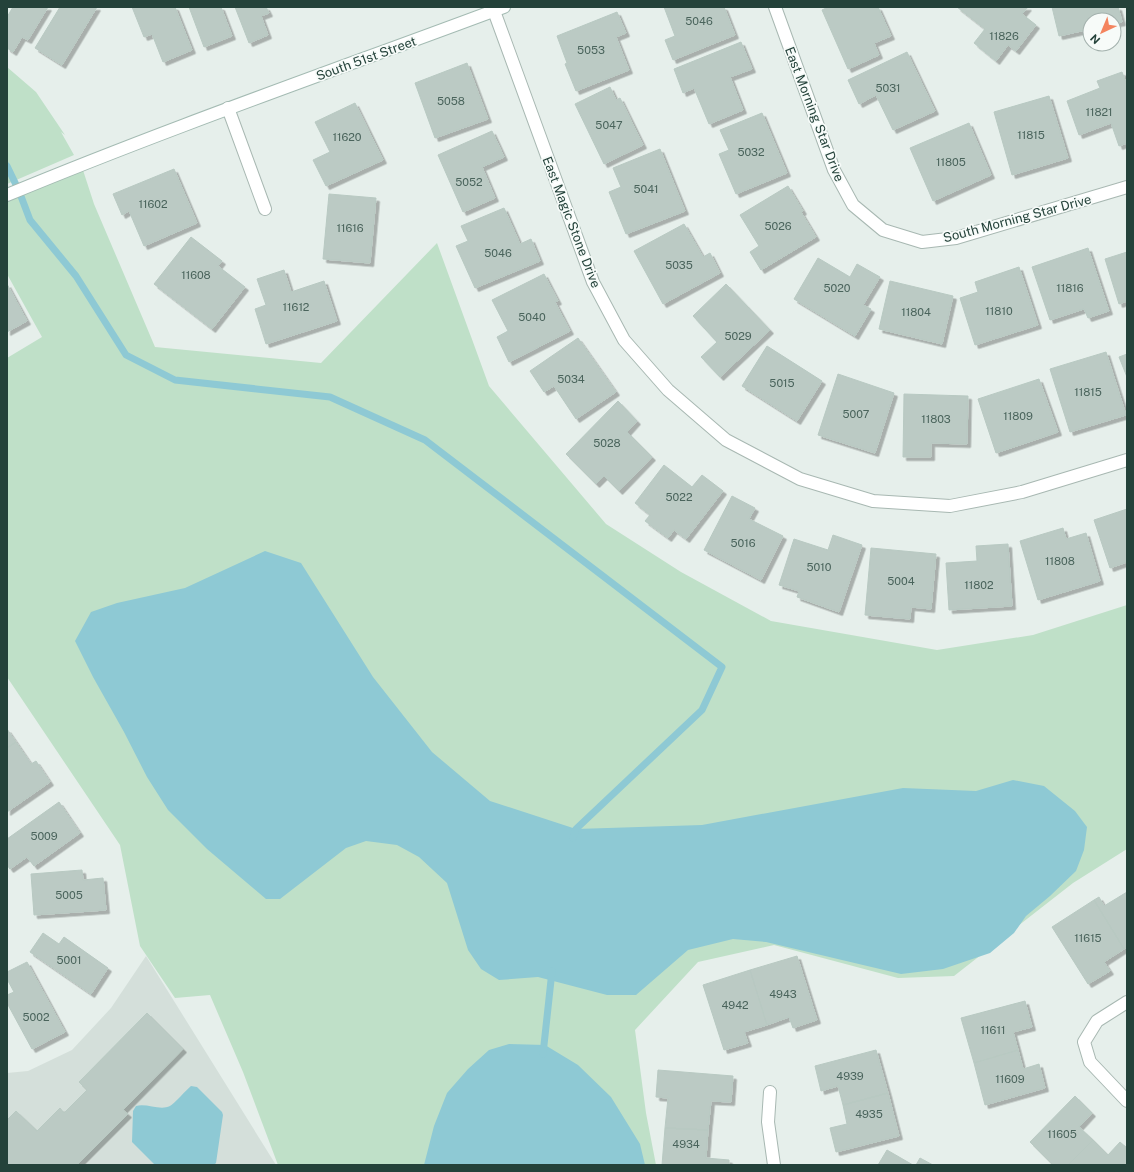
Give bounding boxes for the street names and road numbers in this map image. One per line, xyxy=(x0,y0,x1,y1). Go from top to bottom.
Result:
street label: South 51st Street xyxy=(314,33,418,84)
street label: East Morning Star Drive xyxy=(782,45,847,184)
street label: East Magic Stone Drive xyxy=(540,154,604,290)
street label: South Morning Star Drive xyxy=(941,191,1093,245)

